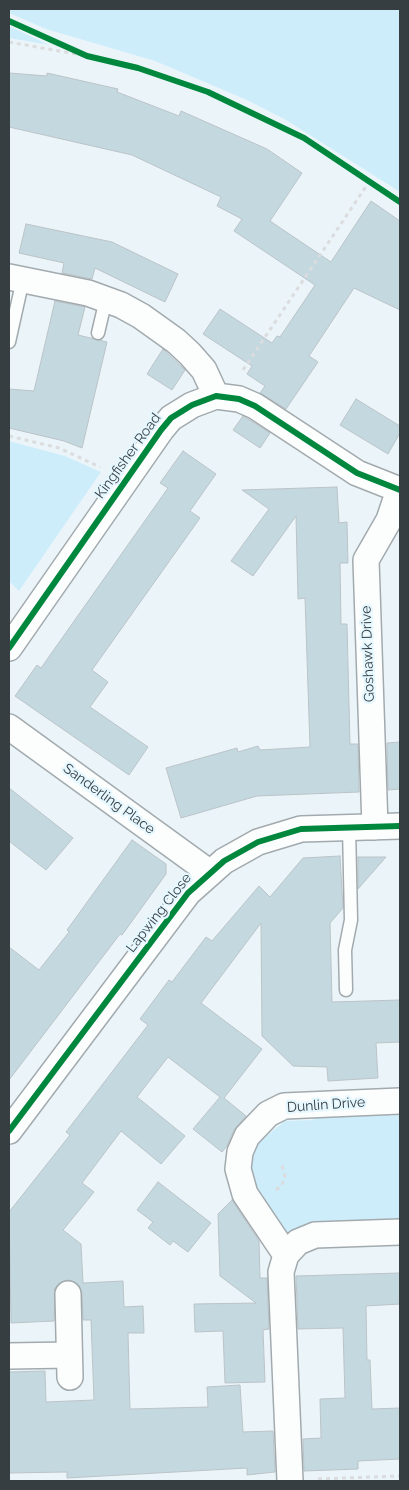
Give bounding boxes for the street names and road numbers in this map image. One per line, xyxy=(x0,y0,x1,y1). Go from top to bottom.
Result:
street label: Kingfisher Road xyxy=(91,410,165,502)
street label: Goshawk Drive xyxy=(358,606,378,702)
street label: Sanderling Place xyxy=(60,760,158,838)
street label: Lapwing Close xyxy=(123,870,195,956)
street label: Dunlin Drive xyxy=(286,1094,366,1116)

